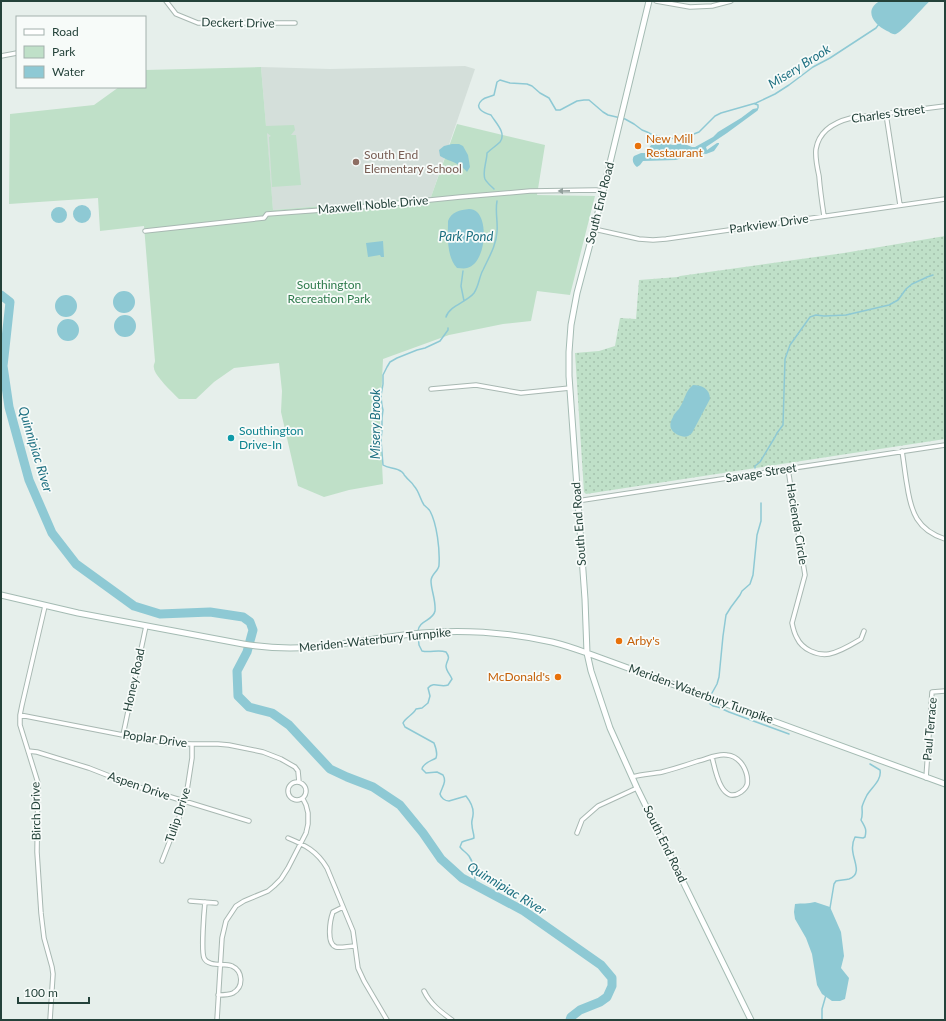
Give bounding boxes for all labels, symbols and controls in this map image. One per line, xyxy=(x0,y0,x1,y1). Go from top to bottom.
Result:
street label: Deckert Drive xyxy=(201,14,275,31)
legend xyxy=(16,16,146,88)
text: Road xyxy=(52,24,79,39)
water label: Misery Brook xyxy=(765,40,834,91)
text: Park xyxy=(52,44,76,59)
text: Water xyxy=(52,64,85,79)
street label: Charles Street xyxy=(850,101,926,126)
place label: New Mill Restaurant xyxy=(646,131,703,160)
marker: New Mill Restaurant xyxy=(633,141,643,151)
place label: South End Elementary School xyxy=(364,147,462,176)
marker: South End Elementary School xyxy=(351,157,361,167)
street label: South End Road xyxy=(582,160,617,245)
one-way arrow xyxy=(557,188,570,194)
street label: Maxwell Noble Drive xyxy=(317,192,429,217)
street label: Parkview Drive xyxy=(728,211,809,236)
water label: Park Pond xyxy=(439,228,493,244)
park label: Southington Recreation Park xyxy=(288,277,371,306)
water label: Misery Brook xyxy=(367,388,383,459)
water label: Quinnipiac River xyxy=(15,404,57,494)
place label: Southington Drive-In xyxy=(239,423,304,452)
marker: Southington Drive-In xyxy=(226,433,236,443)
street label: Savage Street xyxy=(724,459,798,486)
street label: South End Road xyxy=(568,482,589,566)
street label: Hacienda Circle xyxy=(784,482,811,566)
street label: Meriden-Waterbury Turnpike xyxy=(298,624,452,655)
place label: Arby's xyxy=(627,633,660,648)
marker: Arby's xyxy=(614,636,624,646)
street label: Honey Road xyxy=(119,647,148,713)
street label: Meriden-Waterbury Turnpike xyxy=(627,660,776,727)
place label: McDonald's xyxy=(488,669,550,684)
marker: McDonald's xyxy=(553,672,563,682)
street label: Paul Terrace xyxy=(919,697,940,761)
street label: Poplar Drive xyxy=(122,727,188,750)
street label: Aspen Drive xyxy=(106,768,172,803)
street label: Birch Drive xyxy=(27,782,44,841)
street label: Tulip Drive xyxy=(162,786,193,844)
street label: South End Road xyxy=(640,803,691,885)
water label: Quinnipiac River xyxy=(465,858,550,918)
scale bar xyxy=(18,979,89,1005)
text: 100 m xyxy=(24,985,58,1000)

